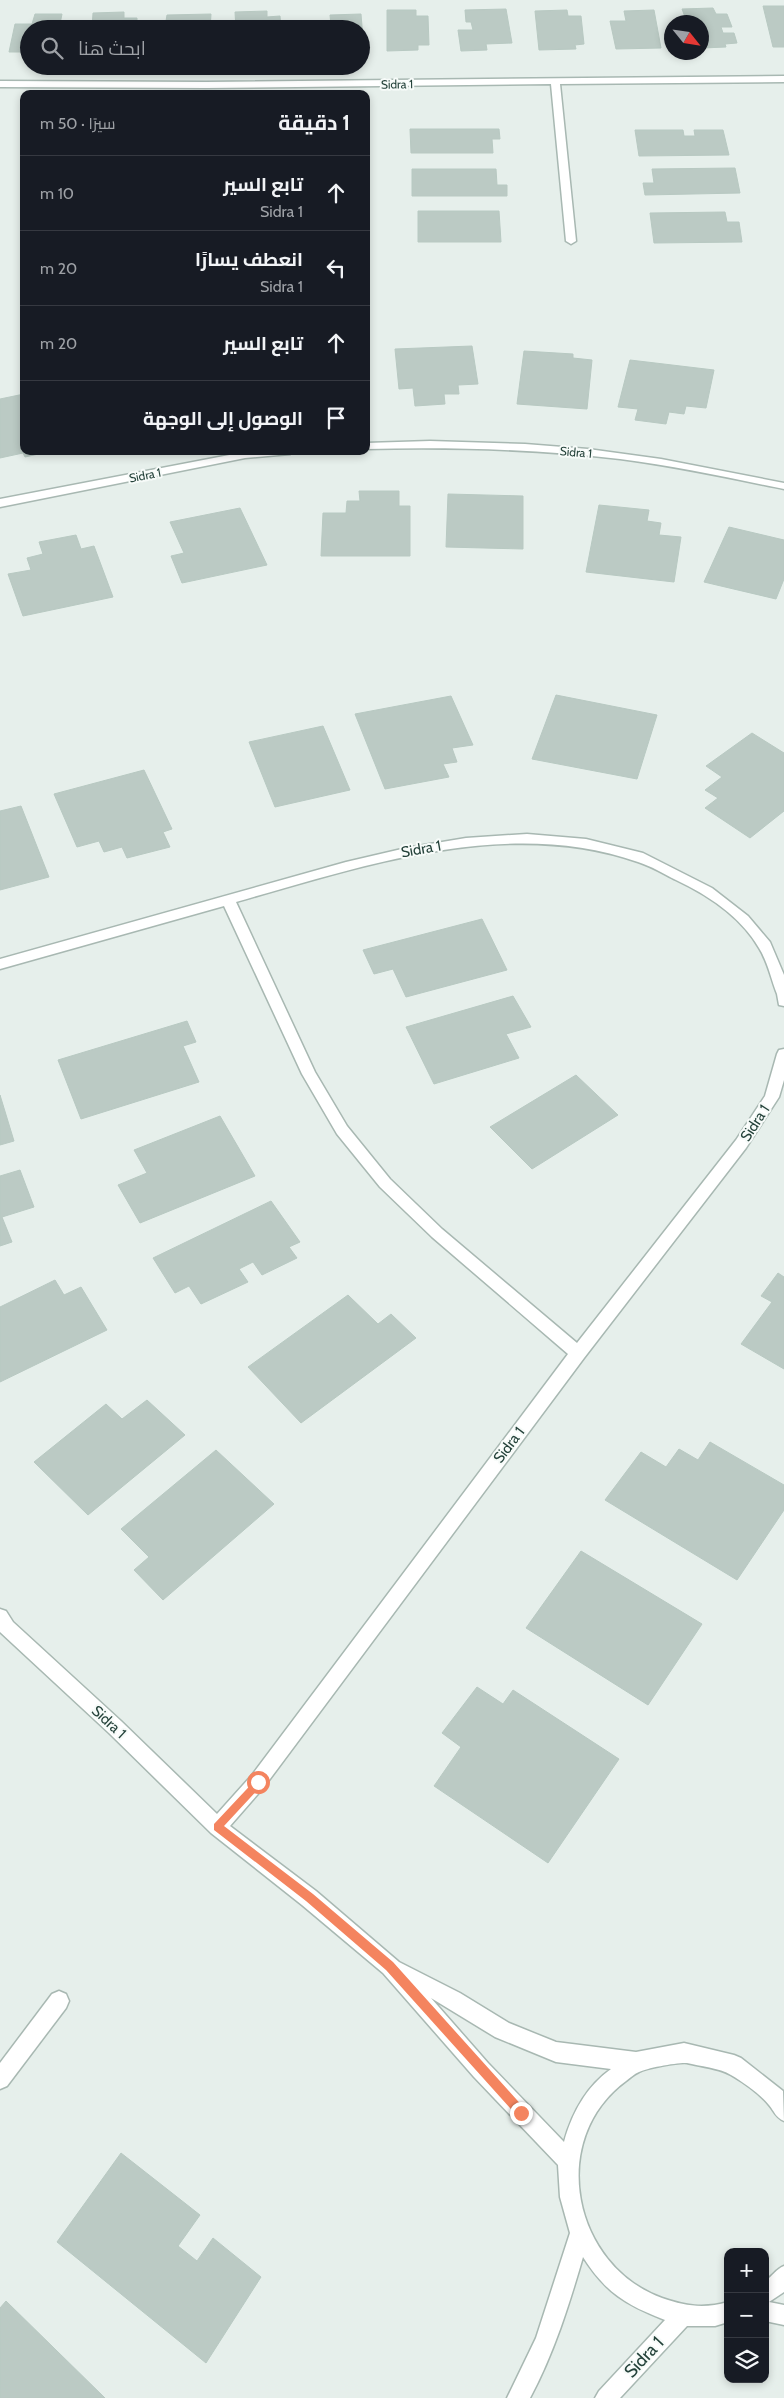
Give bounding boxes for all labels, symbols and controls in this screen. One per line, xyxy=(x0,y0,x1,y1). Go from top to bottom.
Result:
north arrow xyxy=(664,15,709,60)
search box xyxy=(20,20,370,75)
icon: search xyxy=(38,34,66,62)
text: ابحث هنا xyxy=(78,37,146,60)
street label: Sidra 1 xyxy=(381,76,413,92)
text: 1 دقيقة xyxy=(278,110,350,135)
text: سيرًا · 50 m xyxy=(40,114,116,133)
text: تابع السير xyxy=(223,173,303,196)
icon: ahead xyxy=(322,179,350,207)
text: 10 m xyxy=(40,184,74,203)
text: Sidra 1 xyxy=(260,202,303,221)
text: انعطف يسارًا xyxy=(195,248,303,271)
icon: left xyxy=(322,254,350,282)
text: 20 m xyxy=(40,259,77,278)
text: Sidra 1 xyxy=(260,277,303,296)
icon: ahead xyxy=(322,329,350,357)
text: تابع السير xyxy=(223,332,303,355)
text: 20 m xyxy=(40,334,77,353)
icon: arrive xyxy=(322,404,350,432)
text: الوصول إلى الوجهة xyxy=(143,407,303,430)
street label: Sidra 1 xyxy=(559,443,593,461)
street label: Sidra 1 xyxy=(128,465,162,485)
street label: Sidra 1 xyxy=(400,837,442,861)
street label: Sidra 1 xyxy=(736,1101,774,1145)
street label: Sidra 1 xyxy=(490,1423,528,1467)
street label: Sidra 1 xyxy=(88,1702,130,1742)
route start xyxy=(247,1771,270,1794)
route end xyxy=(510,2102,533,2125)
map controls xyxy=(724,2248,769,2383)
button: + xyxy=(724,2248,769,2293)
button: − xyxy=(724,2293,769,2338)
street label: Sidra 1 xyxy=(619,2332,669,2382)
button: layers xyxy=(724,2338,769,2383)

